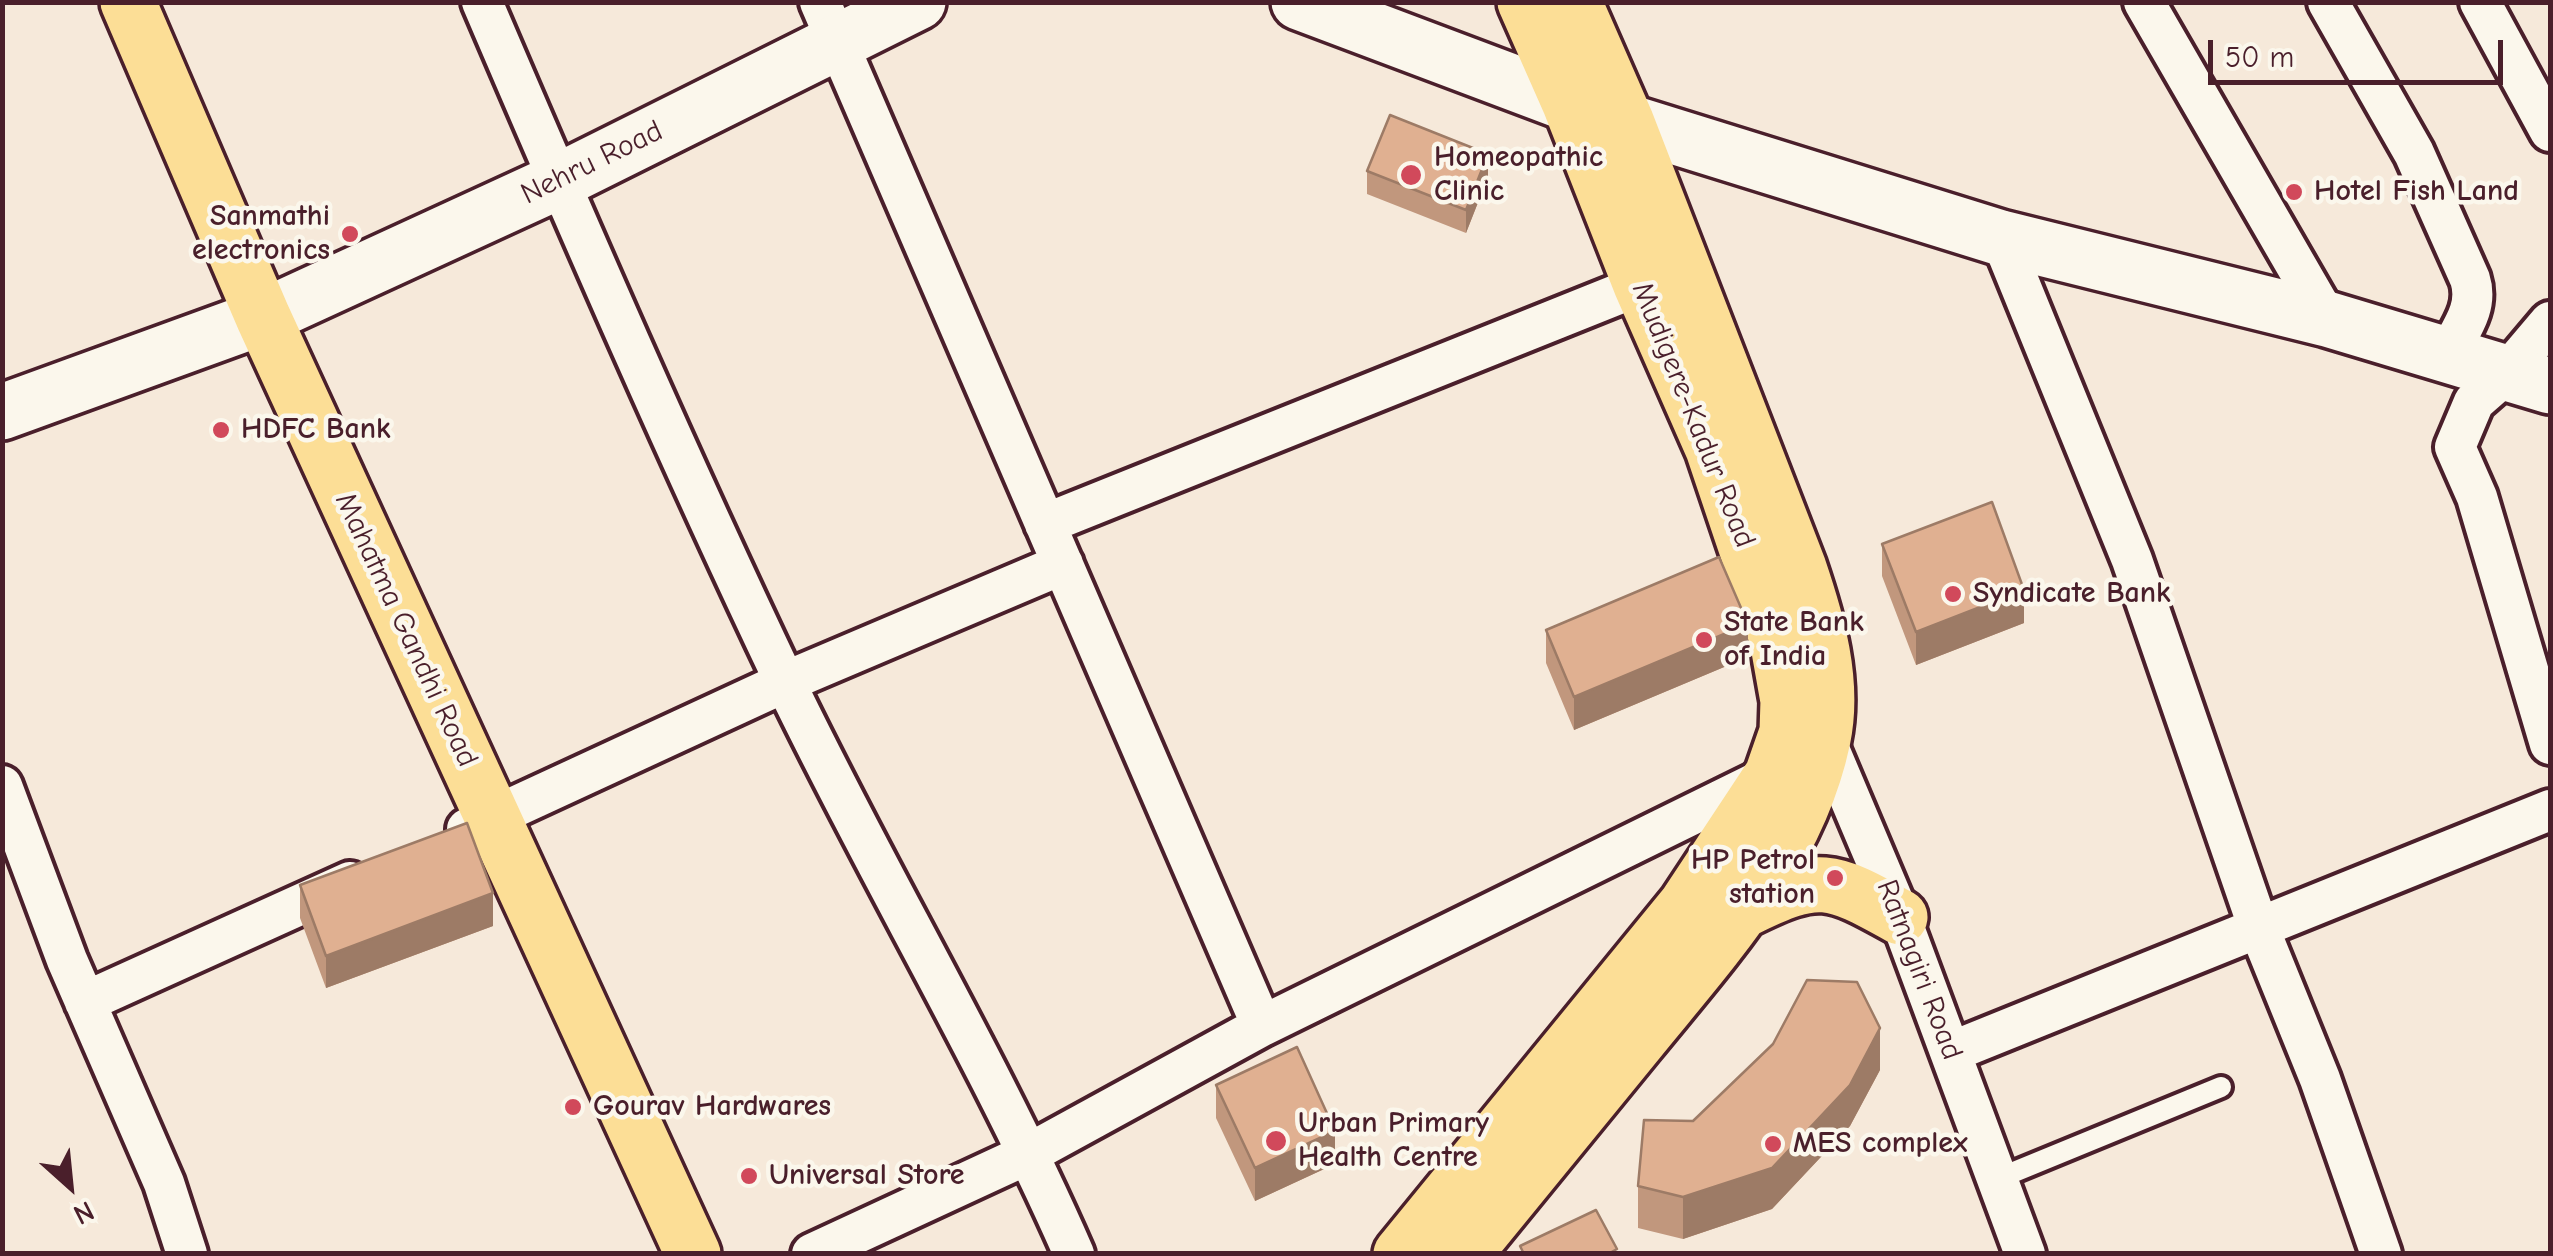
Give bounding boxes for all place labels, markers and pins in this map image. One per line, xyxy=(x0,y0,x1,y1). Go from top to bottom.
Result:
place label: Homeopathic Clinic xyxy=(1434,140,1603,210)
marker: Homeopathic Clinic xyxy=(1398,162,1424,188)
place label: Hotel Fish Land xyxy=(2314,174,2519,210)
marker: Hotel Fish Land xyxy=(2283,181,2305,203)
place label: Sanmathi electronics xyxy=(192,199,330,270)
marker: Sanmathi electronics xyxy=(339,223,361,245)
place label: HDFC Bank xyxy=(241,412,391,448)
marker: HDFC Bank xyxy=(210,419,232,441)
place label: Syndicate Bank xyxy=(1973,576,2171,612)
marker: Syndicate Bank xyxy=(1942,583,1964,605)
place label: State Bank of India xyxy=(1724,605,1864,676)
marker: State Bank of India xyxy=(1693,629,1715,651)
place label: HP Petrol station xyxy=(1691,843,1815,914)
marker: HP Petrol station xyxy=(1824,867,1846,889)
place label: Gourav Hardwares xyxy=(593,1089,831,1125)
marker: Gourav Hardwares xyxy=(562,1096,584,1118)
place label: Urban Primary Health Centre xyxy=(1298,1106,1489,1176)
place label: MES complex xyxy=(1793,1126,1968,1162)
marker: Urban Primary Health Centre xyxy=(1263,1128,1289,1154)
marker: MES complex xyxy=(1762,1133,1784,1155)
place label: Universal Store xyxy=(769,1158,964,1194)
marker: Universal Store xyxy=(738,1165,760,1187)

